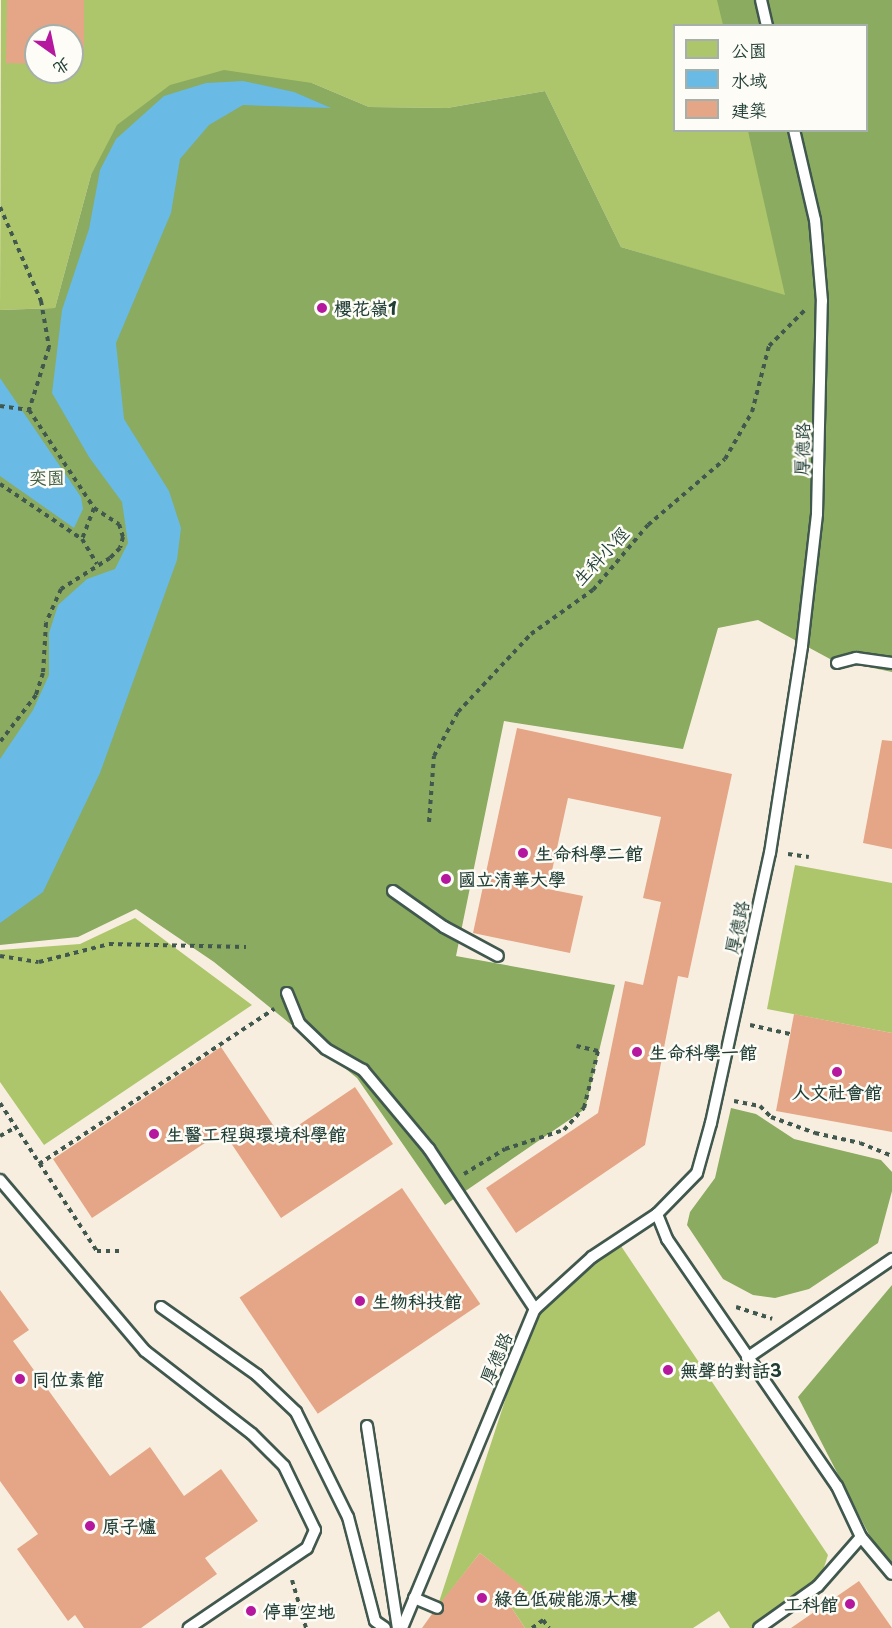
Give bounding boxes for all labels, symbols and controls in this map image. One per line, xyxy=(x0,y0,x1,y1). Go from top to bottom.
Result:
north arrow xyxy=(24,24,84,84)
legend xyxy=(673,24,868,132)
text: 公園 xyxy=(731,36,767,63)
text: 北 xyxy=(49,53,76,82)
text: 水域 xyxy=(731,66,767,93)
text: 建築 xyxy=(731,96,767,123)
place label: 櫻花嶺1 xyxy=(334,297,397,319)
marker: 櫻花嶺1 xyxy=(315,301,329,315)
street label: 厚德路 xyxy=(791,422,813,476)
park label: 奕園 xyxy=(29,466,65,488)
street label: 生科小徑 xyxy=(569,522,633,590)
place label: 生命科學二館 xyxy=(535,842,643,864)
marker: 生命科學二館 xyxy=(516,846,530,860)
place label: 國立清華大學 xyxy=(458,868,566,890)
marker: 國立清華大學 xyxy=(439,872,453,886)
street label: 厚德路 xyxy=(721,898,753,956)
place label: 生命科學一館 xyxy=(649,1041,757,1063)
marker: 生命科學一館 xyxy=(630,1045,644,1059)
marker: 人文社會館 xyxy=(830,1065,844,1079)
place label: 人文社會館 xyxy=(792,1081,882,1103)
place label: 生醫工程與環境科學館 xyxy=(166,1123,346,1145)
marker: 生醫工程與環境科學館 xyxy=(147,1127,161,1141)
place label: 生物科技館 xyxy=(372,1290,462,1312)
marker: 生物科技館 xyxy=(353,1294,367,1308)
street label: 厚德路 xyxy=(476,1329,516,1387)
place label: 無聲的對話3 xyxy=(680,1359,782,1381)
marker: 無聲的對話3 xyxy=(661,1363,675,1377)
place label: 同位素館 xyxy=(32,1368,104,1390)
marker: 同位素館 xyxy=(13,1372,27,1386)
place label: 原子爐 xyxy=(102,1515,156,1537)
marker: 原子爐 xyxy=(83,1519,97,1533)
place label: 綠色低碳能源大樓 xyxy=(494,1587,638,1609)
marker: 綠色低碳能源大樓 xyxy=(475,1591,489,1605)
place label: 工科館 xyxy=(784,1593,838,1615)
marker: 工科館 xyxy=(843,1597,857,1611)
place label: 停車空地 xyxy=(263,1600,335,1622)
marker: 停車空地 xyxy=(244,1604,258,1618)

